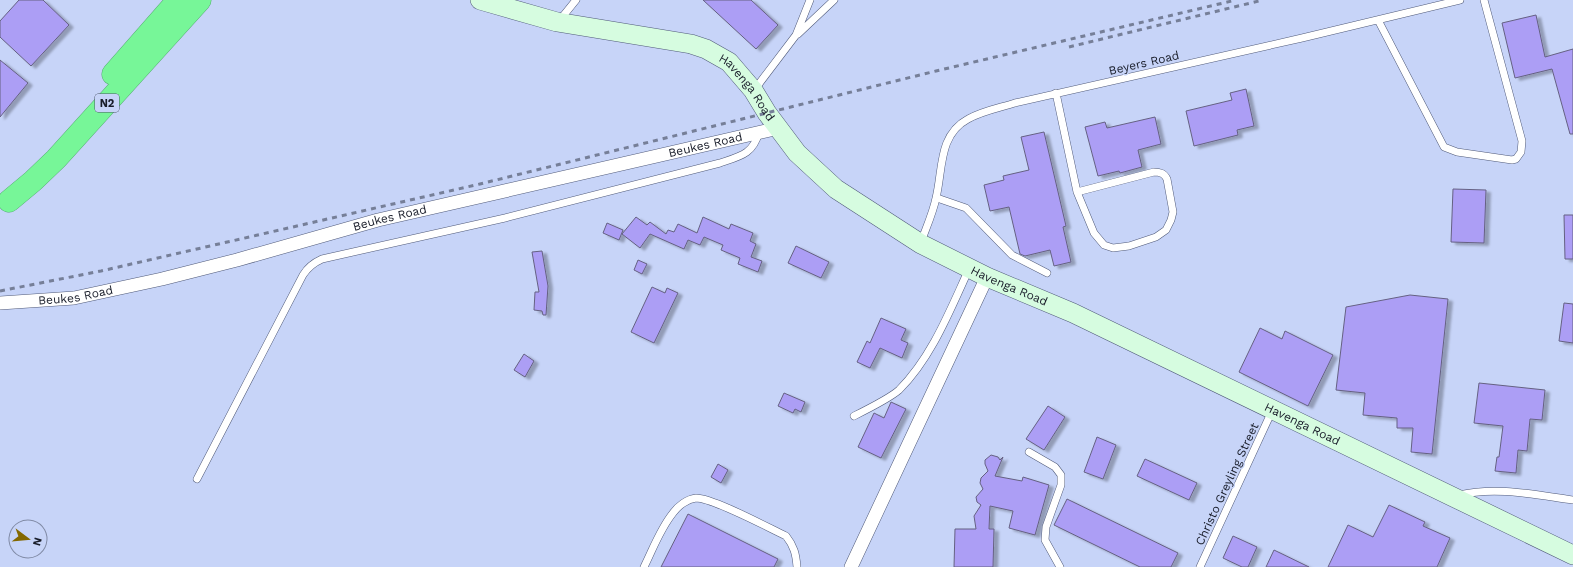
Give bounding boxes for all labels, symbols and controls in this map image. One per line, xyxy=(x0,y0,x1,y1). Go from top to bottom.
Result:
street label: Beyers Road xyxy=(1107,48,1181,78)
street label: Havenga Road xyxy=(717,51,778,124)
road number: N2 xyxy=(95,94,119,112)
street label: Beukes Road xyxy=(667,130,744,160)
street label: Beukes Road xyxy=(351,202,428,234)
street label: Havenga Road xyxy=(969,263,1050,309)
street label: Beukes Road xyxy=(38,283,114,307)
street label: Havenga Road xyxy=(1262,400,1342,448)
street label: Christo Greyling Street xyxy=(1192,421,1262,547)
north arrow xyxy=(8,519,48,559)
text: N xyxy=(30,536,45,547)

